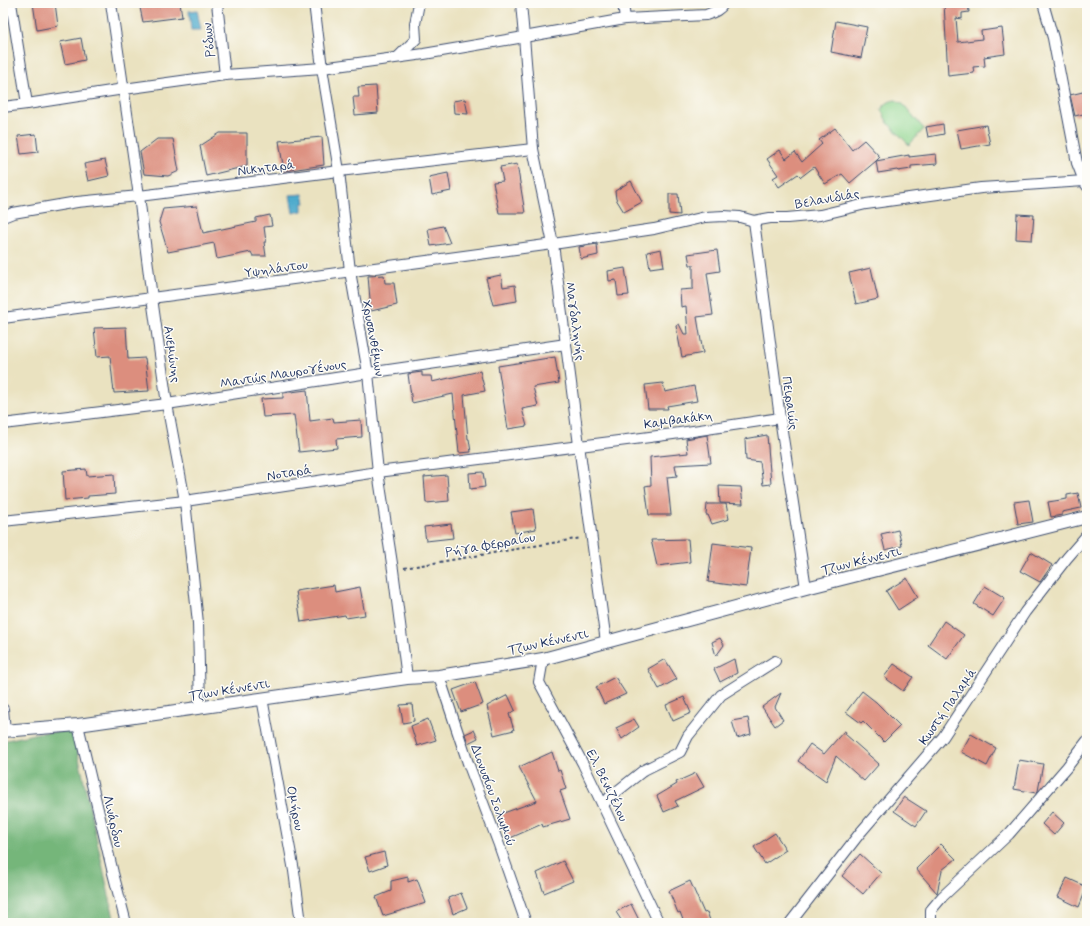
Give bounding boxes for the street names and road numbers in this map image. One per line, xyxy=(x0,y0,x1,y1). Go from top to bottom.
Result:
street label: Ρόδων xyxy=(199,21,220,58)
street label: Νικηταρά xyxy=(237,157,296,180)
street label: Βελανιδιάς xyxy=(794,185,861,213)
street label: Υψηλάντου xyxy=(243,257,309,282)
street label: Μαγδαληνής xyxy=(561,281,589,362)
street label: Χρυσανθέμων xyxy=(357,299,388,378)
street label: Ανεμώνης xyxy=(159,324,184,384)
street label: Μαντώς Μαυρογένους xyxy=(219,356,348,393)
street label: Πειραιώς xyxy=(777,375,802,431)
street label: Καμβακάκη xyxy=(643,407,714,434)
street label: Νοταρά xyxy=(266,462,313,485)
street label: Ρήγα Φερραίου xyxy=(444,529,537,562)
street label: Τζων Κέννεντι xyxy=(820,543,903,580)
street label: Τζων Κέννεντι xyxy=(507,626,590,659)
street label: Κωστή Παλαμά xyxy=(915,665,981,749)
street label: Τζων Κέννεντι xyxy=(188,676,271,705)
street label: Διονυσίου Σολωμού xyxy=(466,742,519,849)
street label: Ελ. Βενιζέλου xyxy=(582,747,632,825)
street label: Ομήρου xyxy=(282,784,307,832)
street label: Λινάρδου xyxy=(98,794,127,849)

